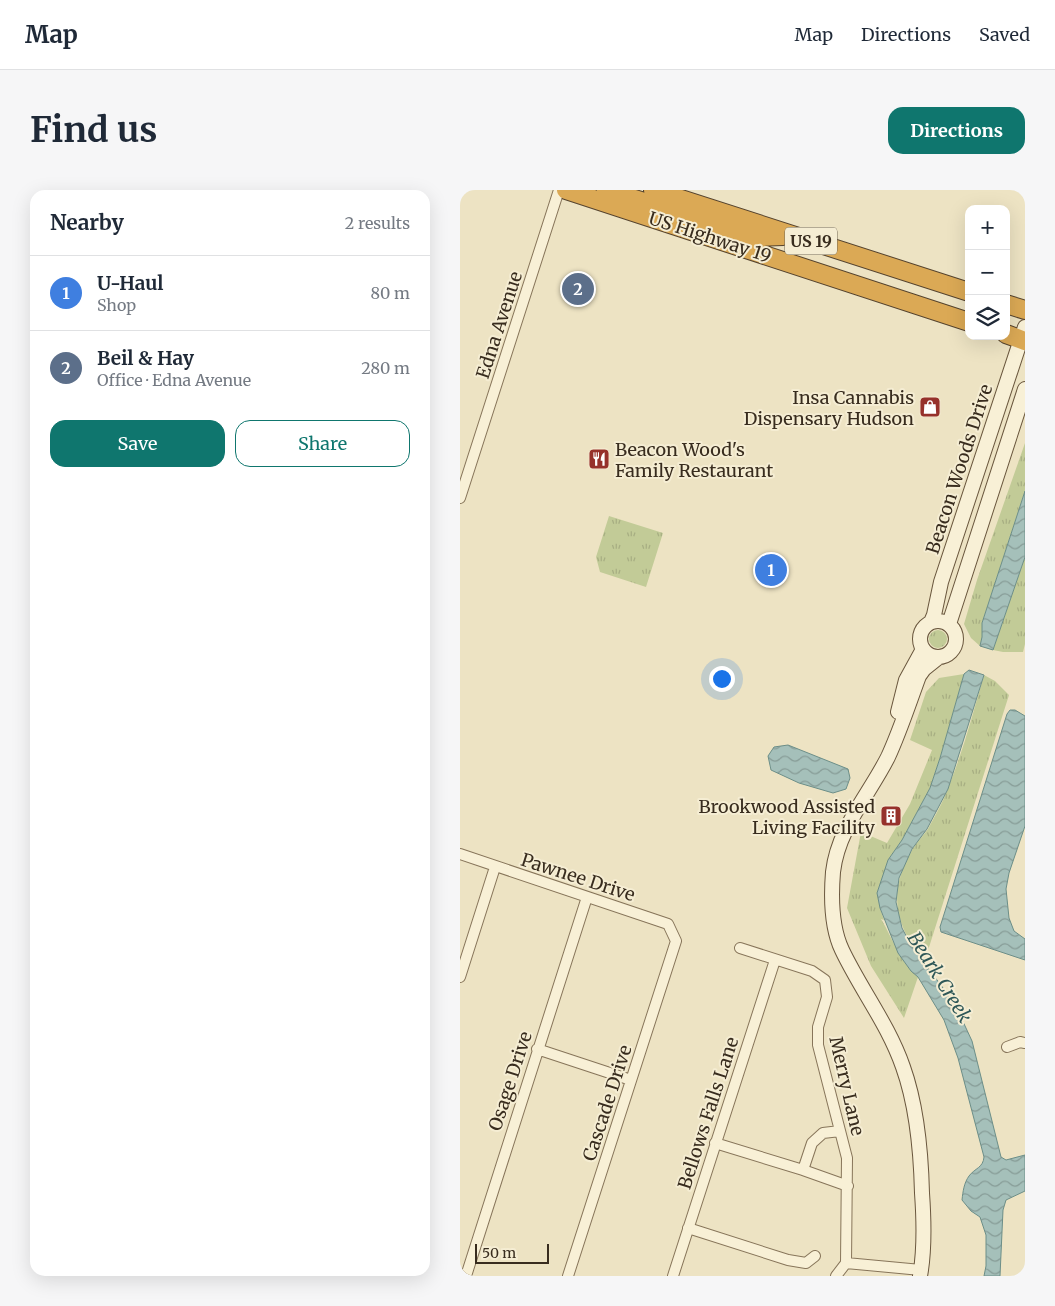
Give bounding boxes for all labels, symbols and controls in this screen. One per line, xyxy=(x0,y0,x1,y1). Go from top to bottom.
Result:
text: Map xyxy=(25,19,78,50)
text: Map xyxy=(795,23,833,46)
text: Directions xyxy=(861,23,951,46)
text: Saved xyxy=(979,23,1030,46)
button: Directions xyxy=(888,107,1025,154)
text: Find us xyxy=(30,108,157,152)
map controls xyxy=(965,205,1010,340)
button: + xyxy=(965,205,1010,250)
street label: US Highway 19 xyxy=(646,206,774,268)
text: Nearby xyxy=(50,209,124,236)
text: 2 results xyxy=(345,213,410,233)
road number: US 19 xyxy=(785,227,837,254)
button: − xyxy=(965,250,1010,295)
street label: Edna Avenue xyxy=(471,268,527,382)
pin: 2 xyxy=(562,270,594,308)
text: U-Haul xyxy=(97,271,163,295)
text: 1 xyxy=(62,283,70,303)
text: 80 m xyxy=(371,283,410,303)
text: Shop xyxy=(97,295,136,315)
button: layers xyxy=(965,295,1010,340)
text: Beil & Hay xyxy=(97,346,194,370)
text: 2 xyxy=(61,358,71,378)
text: 280 m xyxy=(361,358,410,378)
text: Office · Edna Avenue xyxy=(97,370,251,390)
street label: Beacon Woods Drive xyxy=(921,381,997,557)
place label: Insa Cannabis Dispensary Hudson xyxy=(744,386,914,430)
shop icon: Insa Cannabis Dispensary Hudson xyxy=(918,395,942,419)
button: Save xyxy=(50,420,225,467)
button: Share xyxy=(235,420,410,467)
place label: Beacon Wood's Family Restaurant xyxy=(615,438,773,482)
restaurant icon: Beacon Wood's Family Restaurant xyxy=(587,447,611,471)
pin: 1 xyxy=(755,551,787,589)
your location xyxy=(709,666,735,692)
place label: Brookwood Assisted Living Facility xyxy=(698,795,876,839)
building icon: Brookwood Assisted Living Facility xyxy=(879,804,903,828)
street label: Pawnee Drive xyxy=(518,848,638,906)
water label: Beark Creek xyxy=(903,927,978,1027)
street label: Osage Drive xyxy=(483,1028,537,1134)
street label: Bellows Falls Lane xyxy=(673,1034,743,1192)
street label: Merry Lane xyxy=(824,1034,870,1138)
street label: Cascade Drive xyxy=(577,1042,637,1164)
scale bar xyxy=(475,1241,549,1264)
text: 50 m xyxy=(482,1244,516,1262)

